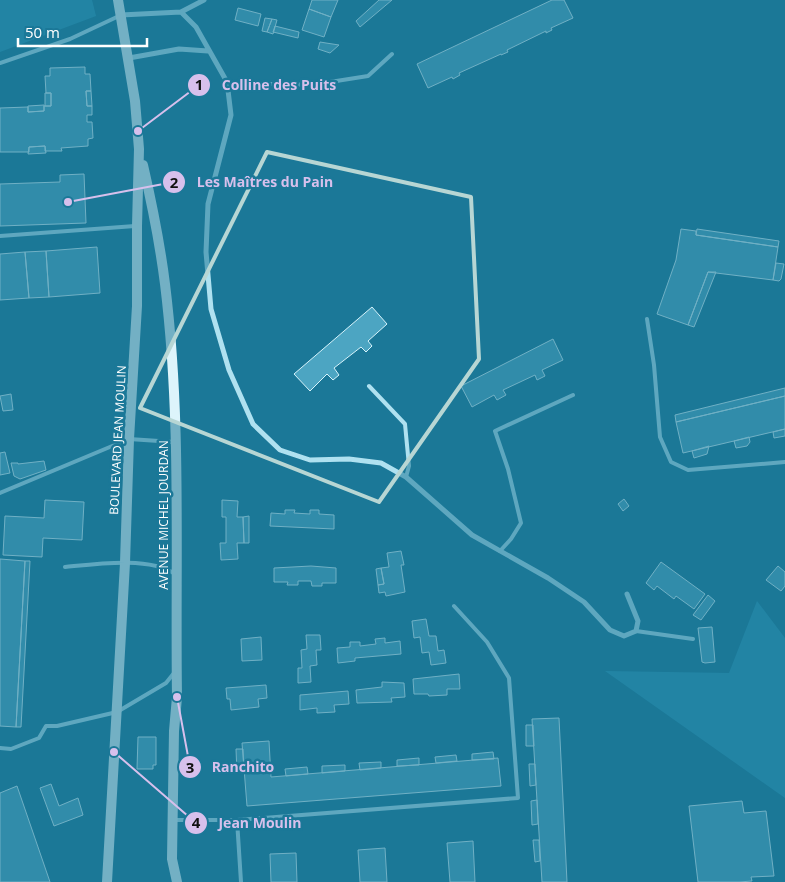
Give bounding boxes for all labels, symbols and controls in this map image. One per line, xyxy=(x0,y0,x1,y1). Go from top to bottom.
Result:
scale bar xyxy=(18,15,146,47)
text: 50 m xyxy=(25,22,60,42)
callout: Colline des Puits xyxy=(187,70,346,99)
text: 1 xyxy=(195,74,203,94)
text: Colline des Puits xyxy=(222,75,336,94)
callout: Les Maîtres du Pain xyxy=(162,168,343,197)
text: 2 xyxy=(170,172,179,192)
text: Les Maîtres du Pain xyxy=(197,172,333,191)
street label: BOULEVARD JEAN MOULIN xyxy=(105,365,130,515)
street label: AVENUE MICHEL JOURDAN xyxy=(155,440,172,590)
callout: Ranchito xyxy=(177,753,284,782)
text: 3 xyxy=(186,757,194,777)
text: Ranchito xyxy=(212,757,274,776)
callout: Jean Moulin xyxy=(183,809,311,838)
text: 4 xyxy=(192,812,201,832)
text: Jean Moulin xyxy=(216,813,302,832)

